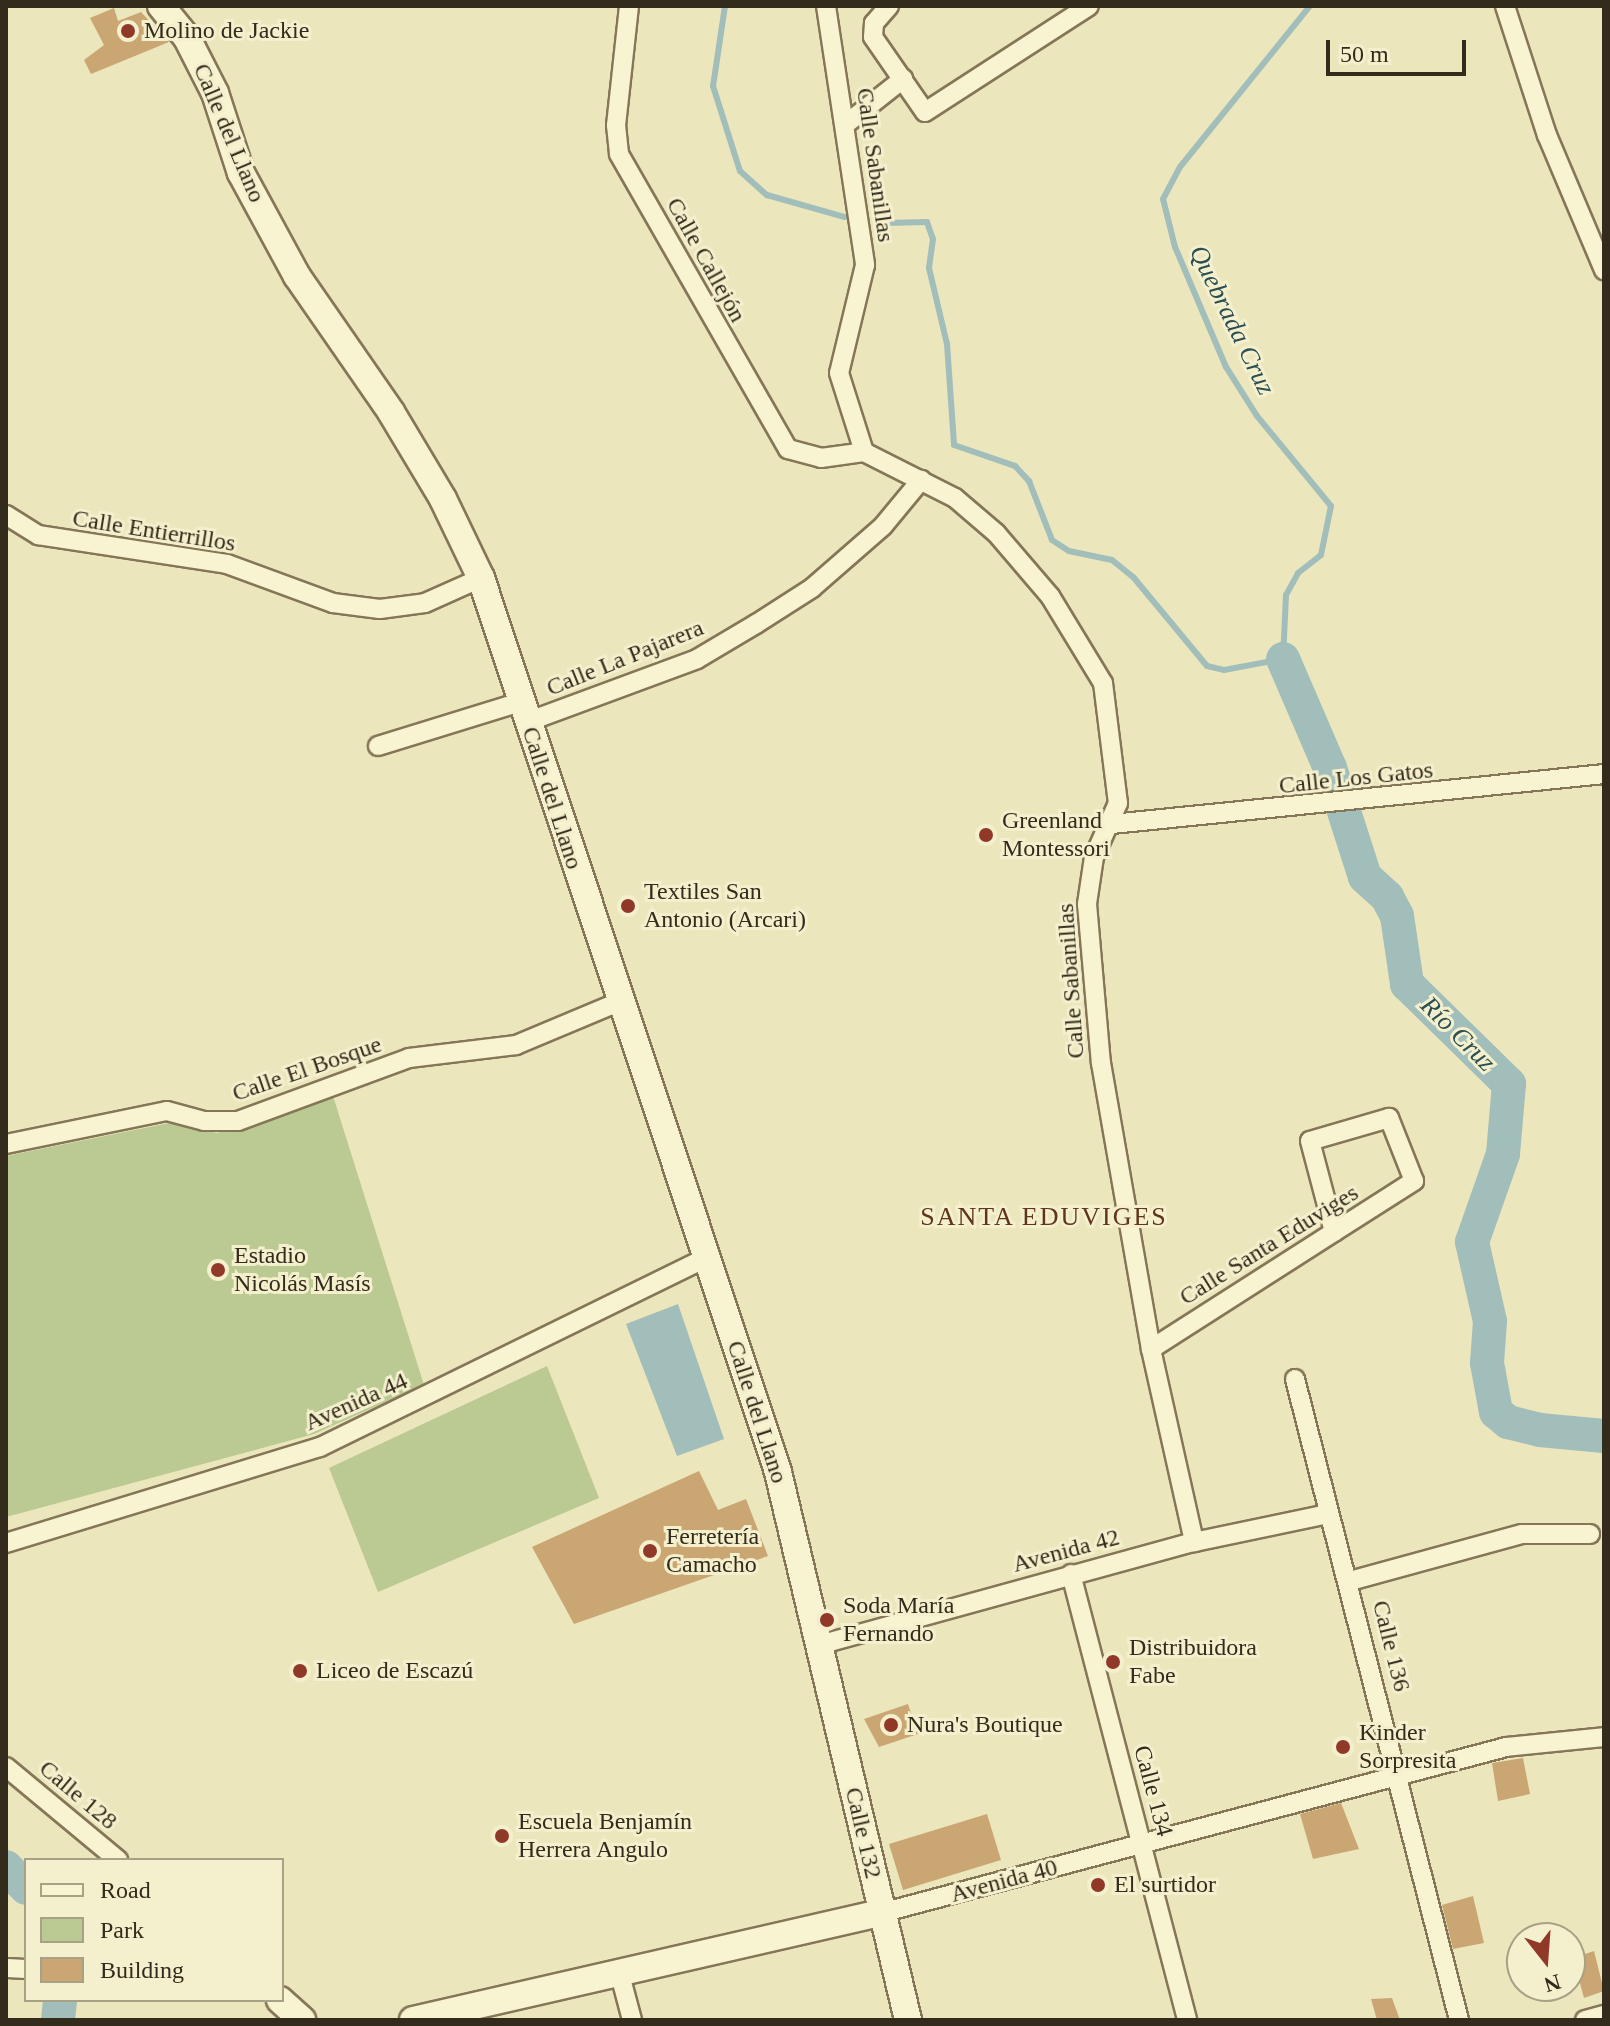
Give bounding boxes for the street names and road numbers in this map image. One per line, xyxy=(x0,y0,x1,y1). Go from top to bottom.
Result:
street label: Calle del Llano xyxy=(187,59,271,207)
street label: Calle Sabanillas xyxy=(850,86,900,244)
street label: Calle Callejón xyxy=(660,193,752,327)
street label: Calle Entierrillos xyxy=(70,504,238,558)
street label: Calle La Pajarera xyxy=(542,613,708,703)
street label: Calle del Llano xyxy=(515,723,589,873)
street label: Calle Los Gatos xyxy=(1278,756,1434,800)
street label: Calle Sabanillas xyxy=(1051,903,1091,1059)
street label: Calle El Bosque xyxy=(229,1030,385,1108)
street label: Calle Santa Eduviges xyxy=(1174,1178,1364,1312)
street label: Calle del Llano xyxy=(720,1337,794,1487)
street label: Avenida 44 xyxy=(300,1367,412,1437)
street label: Avenida 42 xyxy=(1009,1523,1123,1579)
street label: Calle 136 xyxy=(1366,1598,1416,1694)
street label: Calle 134 xyxy=(1127,1743,1179,1839)
street label: Calle 128 xyxy=(33,1754,123,1836)
street label: Calle 132 xyxy=(839,1785,887,1881)
street label: Avenida 40 xyxy=(947,1853,1061,1909)

